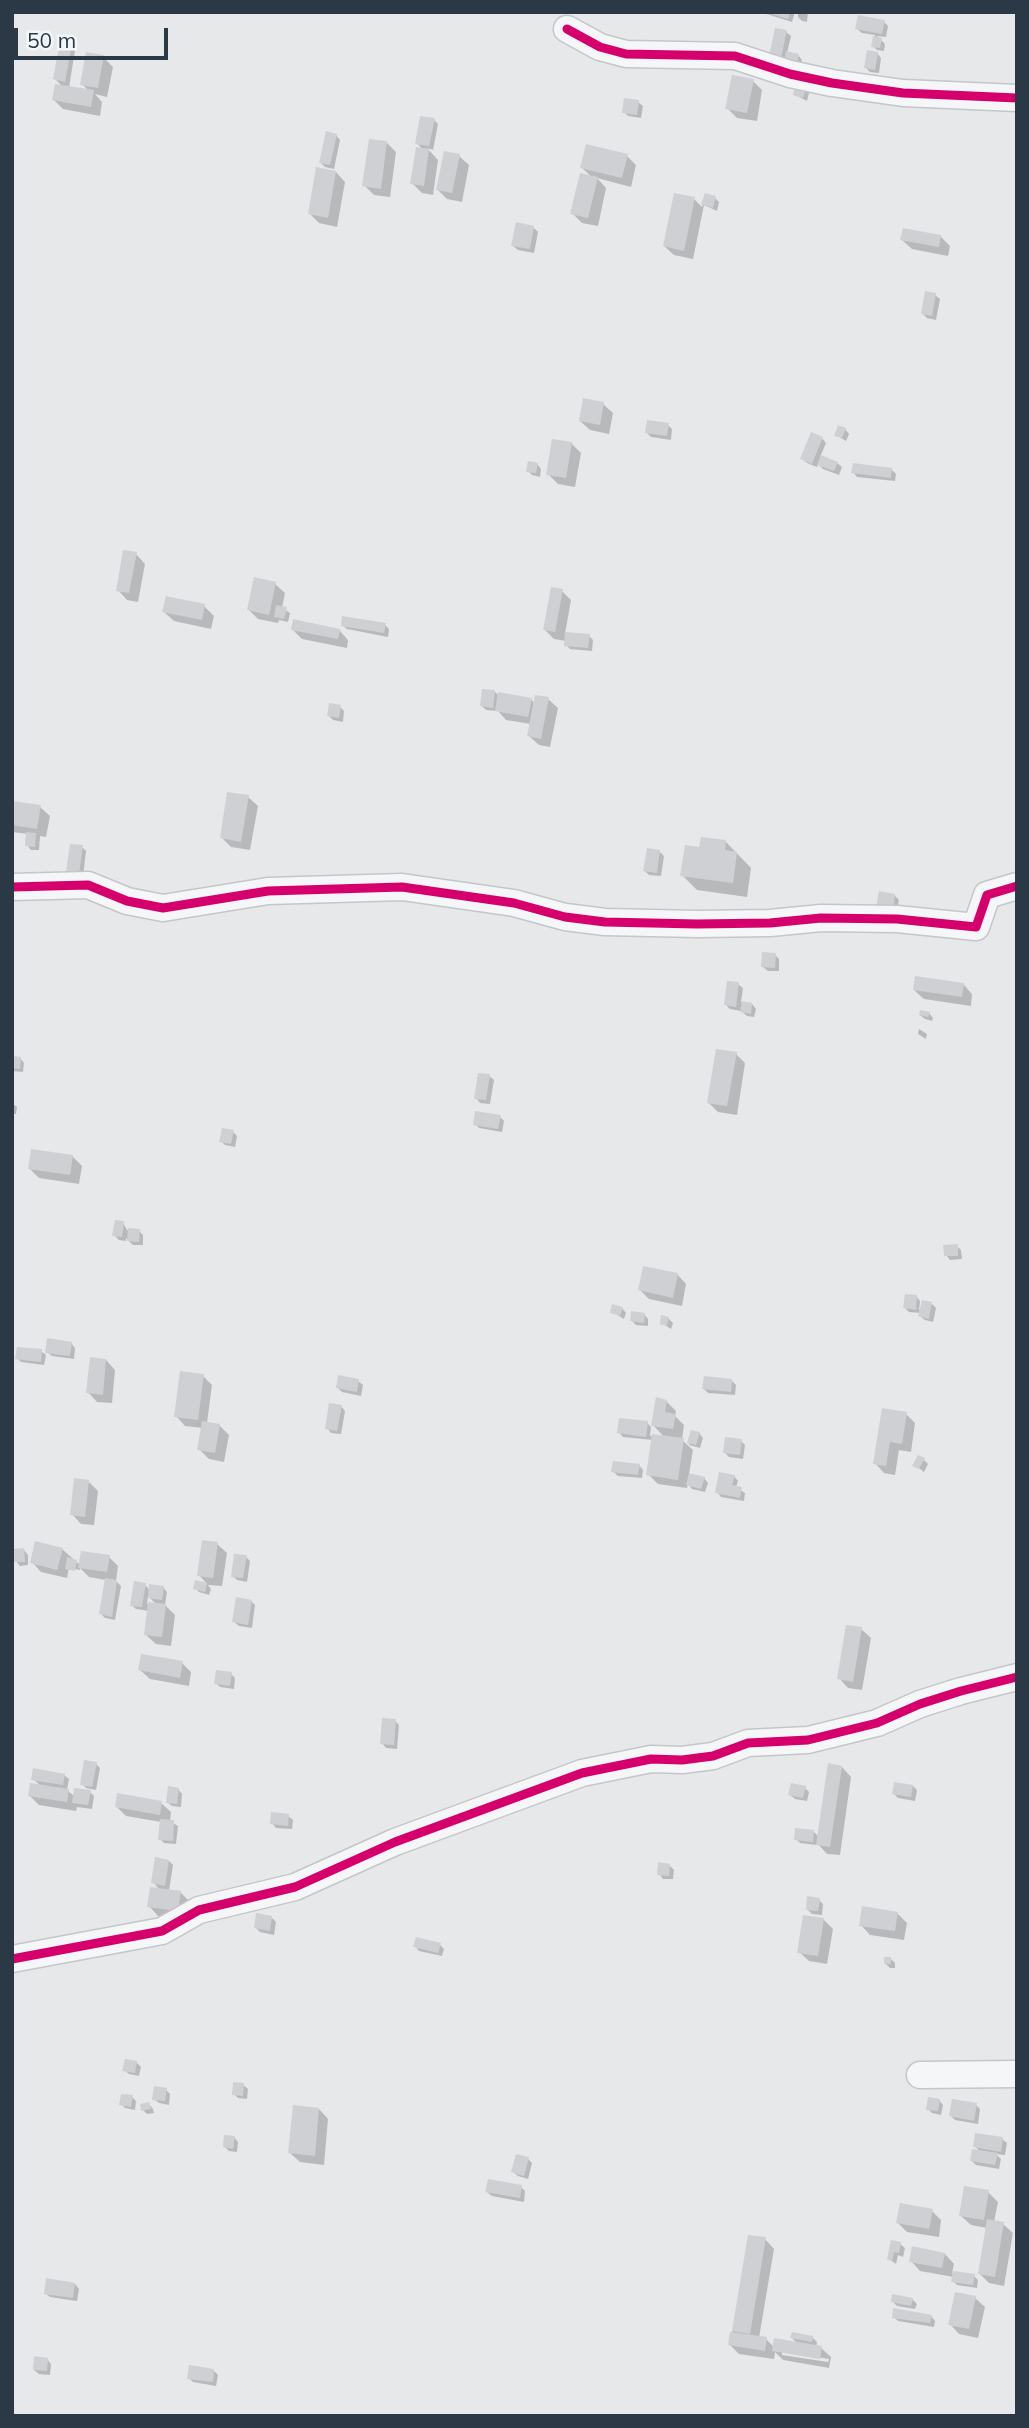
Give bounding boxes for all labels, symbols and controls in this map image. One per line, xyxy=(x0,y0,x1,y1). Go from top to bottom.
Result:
scale bar xyxy=(18,14,172,58)
text: 50 m xyxy=(27,27,76,53)

